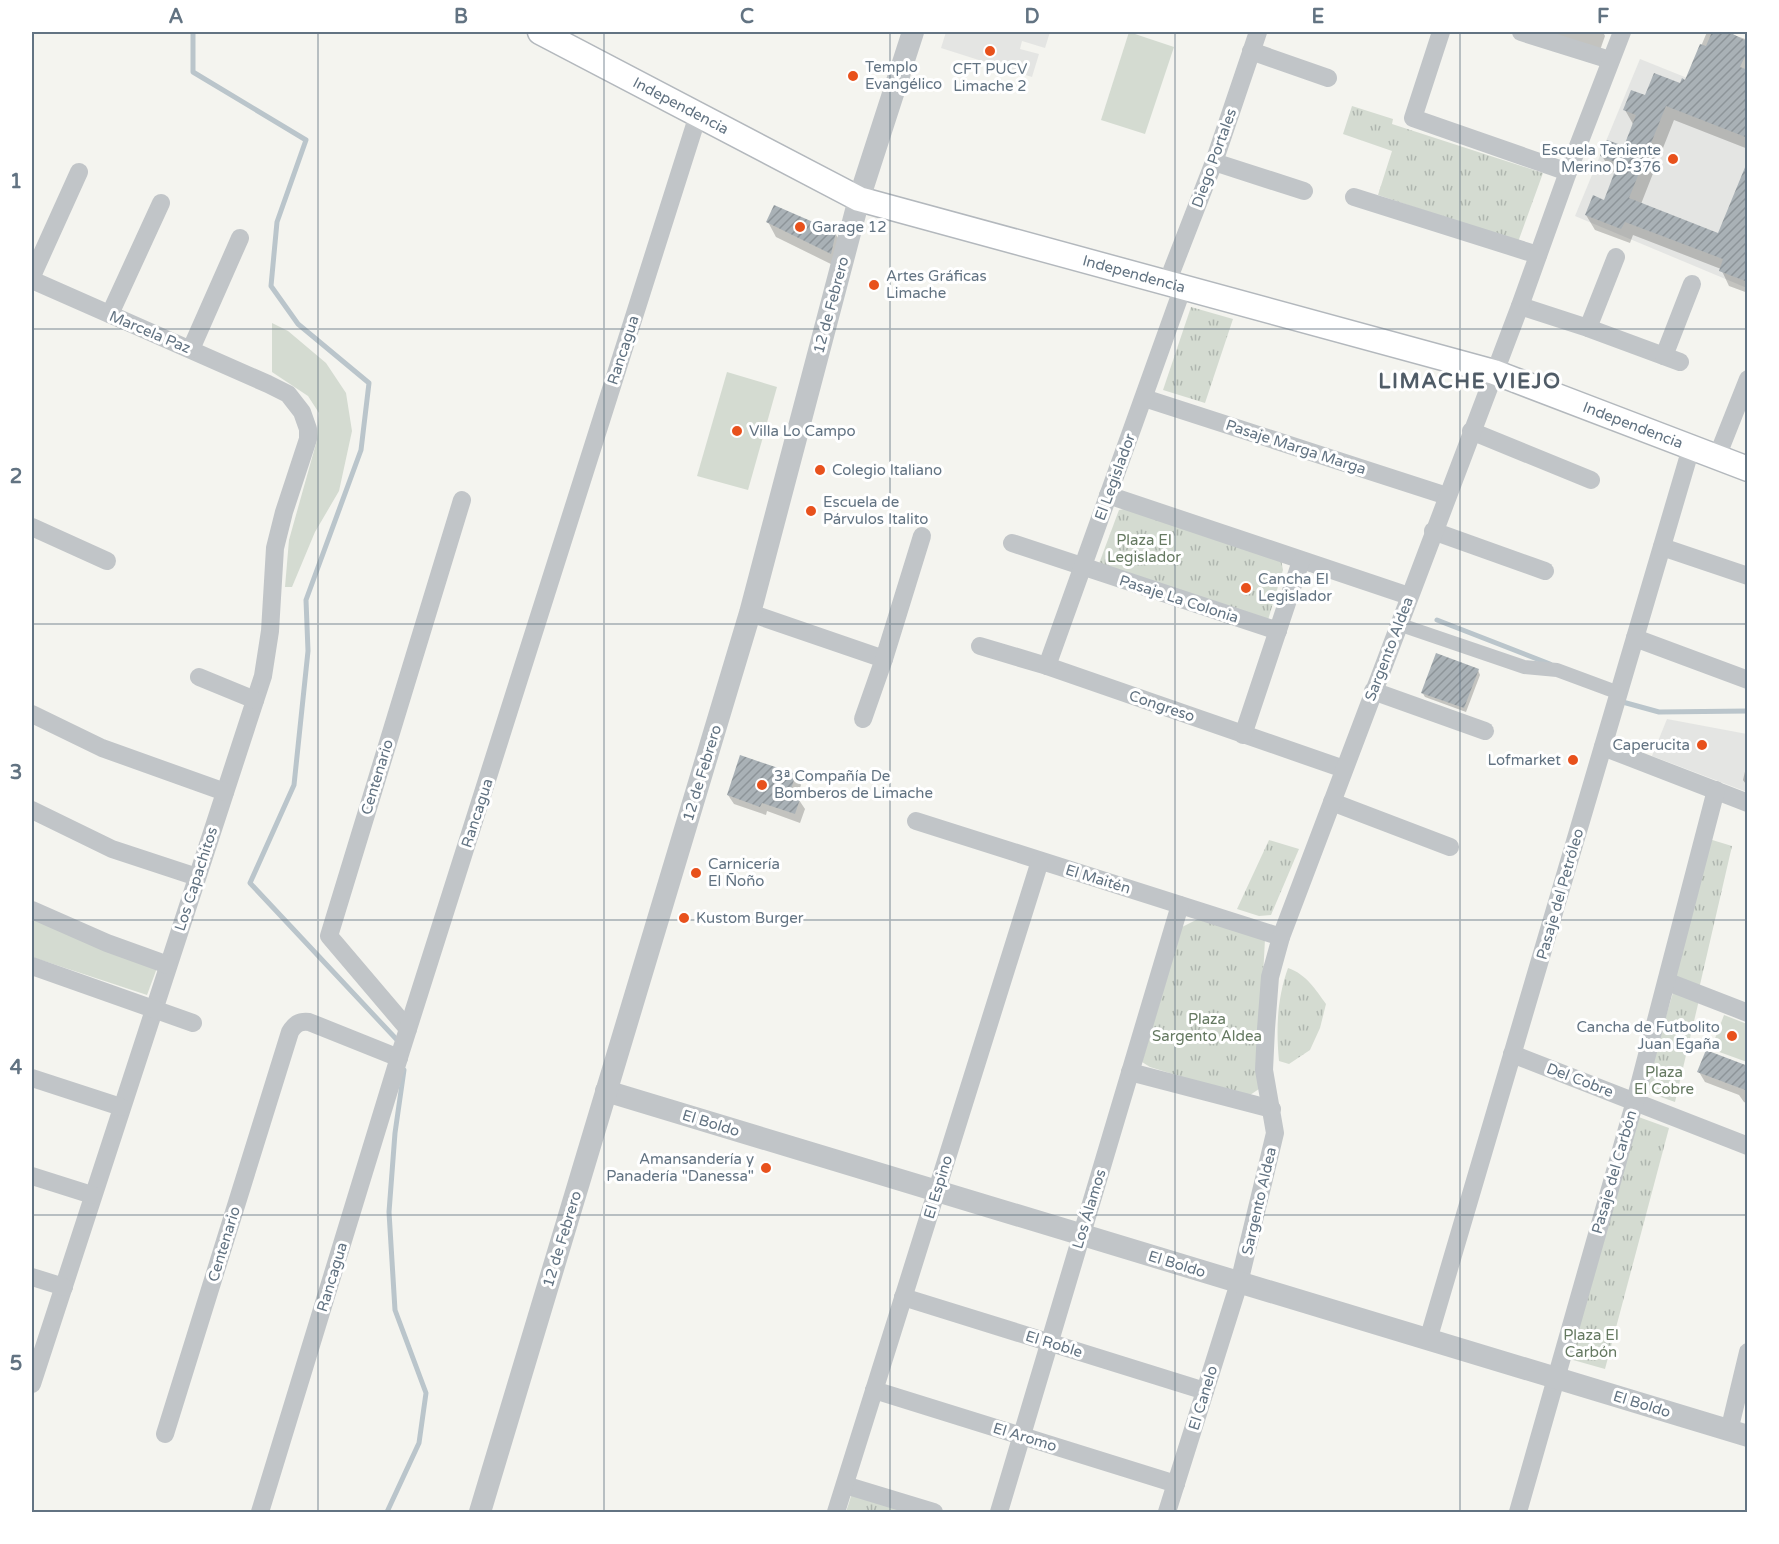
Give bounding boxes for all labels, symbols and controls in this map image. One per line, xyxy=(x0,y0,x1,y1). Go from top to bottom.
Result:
text: A xyxy=(169,5,184,29)
text: B xyxy=(454,5,468,29)
text: C xyxy=(740,5,754,29)
text: D xyxy=(1024,5,1040,29)
text: E xyxy=(1312,5,1325,29)
text: F xyxy=(1597,5,1609,29)
marker: CFT PUCV Limache 2 xyxy=(983,44,997,58)
place label: Templo Evangélico xyxy=(865,58,942,93)
place label: CFT PUCV Limache 2 xyxy=(953,60,1028,95)
marker: Templo Evangélico xyxy=(846,69,860,83)
street label: Independencia xyxy=(630,73,732,138)
street label: Diego Portales xyxy=(1188,106,1240,210)
place label: Escuela Teniente Merino D-376 xyxy=(1542,141,1661,176)
marker: Escuela Teniente Merino D-376 xyxy=(1666,152,1680,166)
text: 1 xyxy=(10,170,22,194)
place label: Garage 12 xyxy=(812,218,887,236)
marker: Garage 12 xyxy=(793,220,807,234)
street label: Independencia xyxy=(1081,251,1187,296)
street label: 12 de Febrero xyxy=(809,255,853,355)
place label: Artes Gráficas Limache xyxy=(886,267,987,302)
marker: Artes Gráficas Limache xyxy=(867,278,881,292)
street label: Marcela Paz xyxy=(107,307,193,357)
street label: Rancagua xyxy=(603,313,643,387)
district label: LIMACHE VIEJO xyxy=(1378,369,1562,394)
street label: Independencia xyxy=(1580,398,1686,452)
street label: Pasaje Marga Marga xyxy=(1224,416,1368,478)
place label: Villa Lo Campo xyxy=(749,422,856,440)
marker: Villa Lo Campo xyxy=(730,424,744,438)
street label: El Legislador xyxy=(1091,431,1139,523)
place label: Colegio Italiano xyxy=(832,461,942,479)
marker: Colegio Italiano xyxy=(813,463,827,477)
text: 2 xyxy=(10,465,22,489)
place label: Escuela de Párvulos Italito xyxy=(823,493,928,528)
marker: Escuela de Párvulos Italito xyxy=(804,504,818,518)
park label: Plaza El Legislador xyxy=(1107,531,1181,566)
place label: Cancha El Legislador xyxy=(1258,570,1332,605)
street label: Pasaje La Colonia xyxy=(1117,571,1241,627)
marker: Cancha El Legislador xyxy=(1239,581,1253,595)
street label: Sargento Aldea xyxy=(1361,594,1417,704)
street label: Congreso xyxy=(1127,686,1197,726)
street label: 12 de Febrero xyxy=(679,723,725,823)
place label: Caperucita xyxy=(1612,736,1690,754)
street label: Centenario xyxy=(357,737,397,817)
marker: Caperucita xyxy=(1695,738,1709,752)
place label: Lofmarket xyxy=(1487,751,1561,769)
marker: Lofmarket xyxy=(1566,753,1580,767)
text: 3 xyxy=(10,761,22,785)
place label: 3ª Compañía De Bomberos de Limache xyxy=(774,767,933,802)
street label: Rancagua xyxy=(457,776,497,850)
marker: 3ª Compañía De Bomberos de Limache xyxy=(755,778,769,792)
street label: Los Capachitos xyxy=(171,825,221,933)
street label: Pasaje del Petróleo xyxy=(1533,826,1587,962)
place label: Carnicería El Ñoño xyxy=(708,855,780,890)
street label: El Maitén xyxy=(1063,861,1133,897)
marker: Carnicería El Ñoño xyxy=(689,866,703,880)
place label: Kustom Burger xyxy=(696,909,804,927)
marker: Kustom Burger xyxy=(677,911,691,925)
park label: Plaza Sargento Aldea xyxy=(1152,1010,1262,1045)
place label: Cancha de Futbolito Juan Egaña xyxy=(1576,1018,1720,1053)
marker: Cancha de Futbolito Juan Egaña xyxy=(1725,1029,1739,1043)
text: 4 xyxy=(10,1056,23,1080)
street label: Del Cobre xyxy=(1544,1059,1616,1101)
park label: Plaza El Cobre xyxy=(1634,1063,1694,1098)
street label: El Boldo xyxy=(680,1106,742,1140)
street label: Pasaje del Carbón xyxy=(1588,1108,1640,1236)
street label: Sargento Aldea xyxy=(1238,1145,1280,1257)
place label: Amansandería y Panadería "Danessa" xyxy=(606,1150,754,1185)
street label: El Espino xyxy=(920,1153,956,1221)
marker: Amansandería y Panadería "Danessa" xyxy=(759,1161,773,1175)
street label: Los Álamos xyxy=(1068,1167,1110,1251)
street label: 12 de Febrero xyxy=(539,1189,585,1289)
street label: Centenario xyxy=(204,1204,244,1284)
street label: Rancagua xyxy=(313,1240,351,1314)
street label: El Boldo xyxy=(1146,1247,1208,1281)
park label: Plaza El Carbón xyxy=(1563,1326,1619,1361)
street label: El Roble xyxy=(1023,1327,1085,1361)
text: 5 xyxy=(10,1352,22,1376)
street label: El Canelo xyxy=(1185,1364,1221,1432)
street label: El Boldo xyxy=(1611,1387,1673,1421)
street label: El Aromo xyxy=(991,1419,1059,1455)

